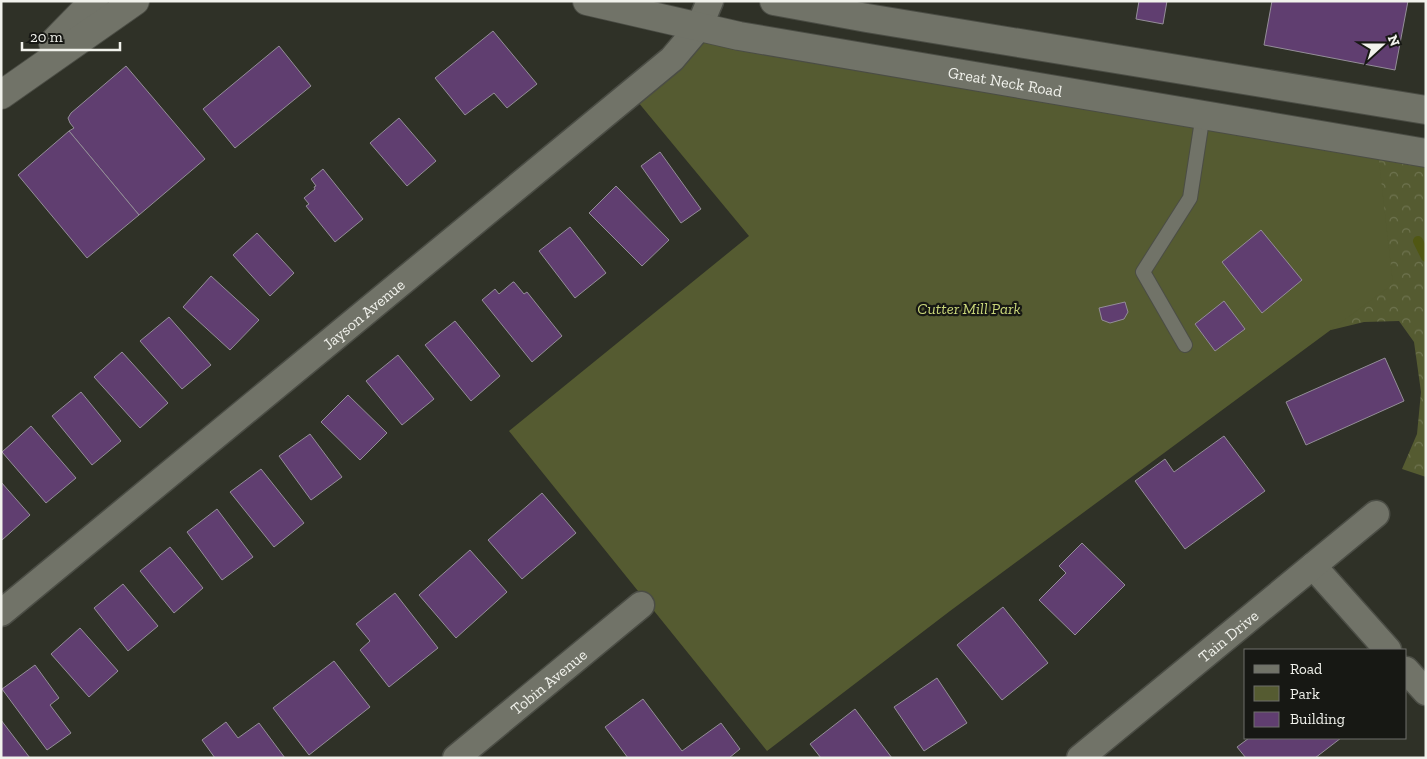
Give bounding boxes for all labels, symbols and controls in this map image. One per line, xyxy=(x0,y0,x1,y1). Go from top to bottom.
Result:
scale bar xyxy=(22,20,120,52)
north arrow xyxy=(1357,20,1407,70)
text: 20 m xyxy=(30,28,63,46)
text: N xyxy=(1384,33,1404,49)
street label: Great Neck Road xyxy=(947,62,1064,100)
street label: Jayson Avenue xyxy=(319,274,408,353)
park label: Cutter Mill Park xyxy=(917,299,1021,318)
street label: Tain Drive xyxy=(1194,606,1262,666)
street label: Tobin Avenue xyxy=(507,644,590,719)
legend xyxy=(1244,649,1407,739)
text: Road xyxy=(1290,660,1323,678)
text: Park xyxy=(1290,685,1320,703)
text: Building xyxy=(1290,710,1345,728)

